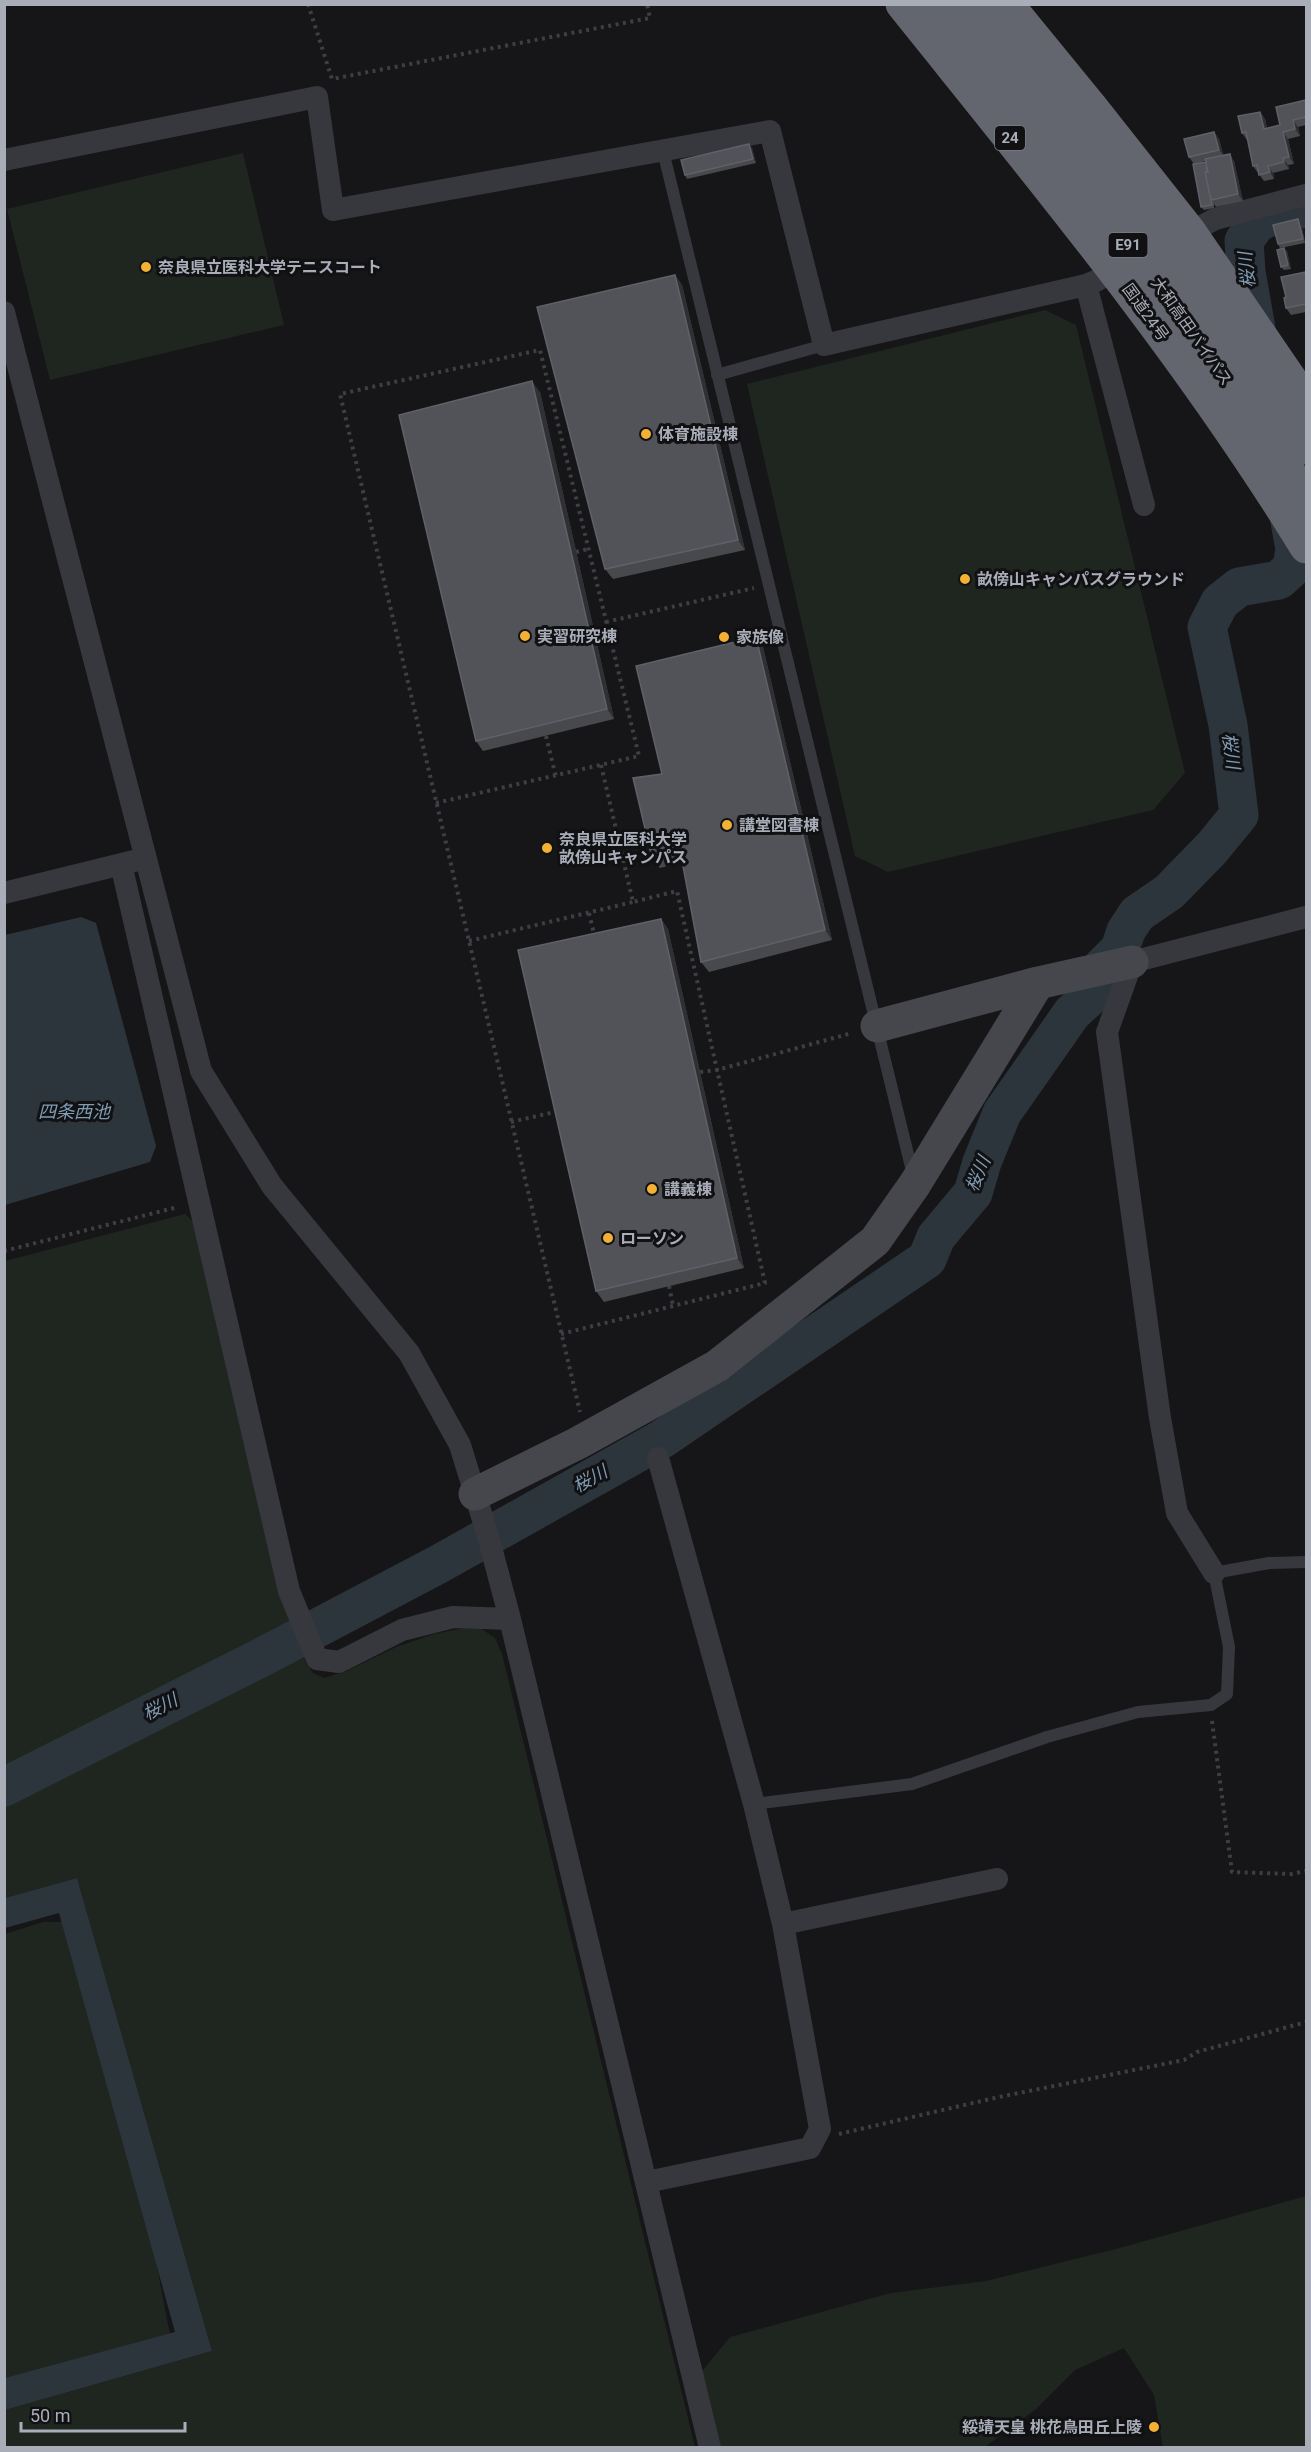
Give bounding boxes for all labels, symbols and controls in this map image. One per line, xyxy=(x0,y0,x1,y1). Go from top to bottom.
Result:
road number: 24 xyxy=(995,126,1025,150)
road number: E91 xyxy=(1108,233,1148,257)
water label: 桜川 xyxy=(1234,249,1259,289)
place label: 奈良県立医科大学テニスコート xyxy=(158,258,382,277)
marker: 奈良県立医科大学テニスコート xyxy=(139,260,153,274)
street label: 大和高田バイパス xyxy=(1147,274,1236,389)
street label: 国道24号 xyxy=(1119,280,1173,345)
place label: 体育施設棟 xyxy=(658,425,738,444)
marker: 体育施設棟 xyxy=(639,427,653,441)
place label: 畝傍山キャンパスグラウンド xyxy=(977,570,1185,589)
marker: 畝傍山キャンパスグラウンド xyxy=(958,572,972,586)
place label: 実習研究棟 xyxy=(537,627,617,646)
place label: 家族像 xyxy=(736,628,784,647)
marker: 実習研究棟 xyxy=(518,629,532,643)
marker: 家族像 xyxy=(717,630,731,644)
water label: 桜川 xyxy=(1219,732,1244,772)
place label: 講堂図書棟 xyxy=(739,816,819,835)
marker: 講堂図書棟 xyxy=(720,818,734,832)
place label: 奈良県立医科大学 畝傍山キャンパス xyxy=(559,830,687,867)
marker: 奈良県立医科大学 畝傍山キャンパス xyxy=(540,841,554,855)
water label: 四条西池 xyxy=(38,1101,112,1122)
water label: 桜川 xyxy=(961,1151,995,1194)
place label: 講義棟 xyxy=(664,1180,712,1199)
marker: 講義棟 xyxy=(645,1182,659,1196)
place label: ローソン xyxy=(620,1229,684,1248)
marker: ローソン xyxy=(601,1231,615,1245)
water label: 桜川 xyxy=(569,1460,612,1496)
water label: 桜川 xyxy=(139,1688,182,1724)
scale bar xyxy=(21,2395,184,2433)
text: 50 m xyxy=(30,2405,70,2426)
place label: 綏靖天皇 桃花鳥田丘上陵 xyxy=(962,2418,1142,2437)
marker: 綏靖天皇 桃花鳥田丘上陵 xyxy=(1147,2420,1161,2434)

